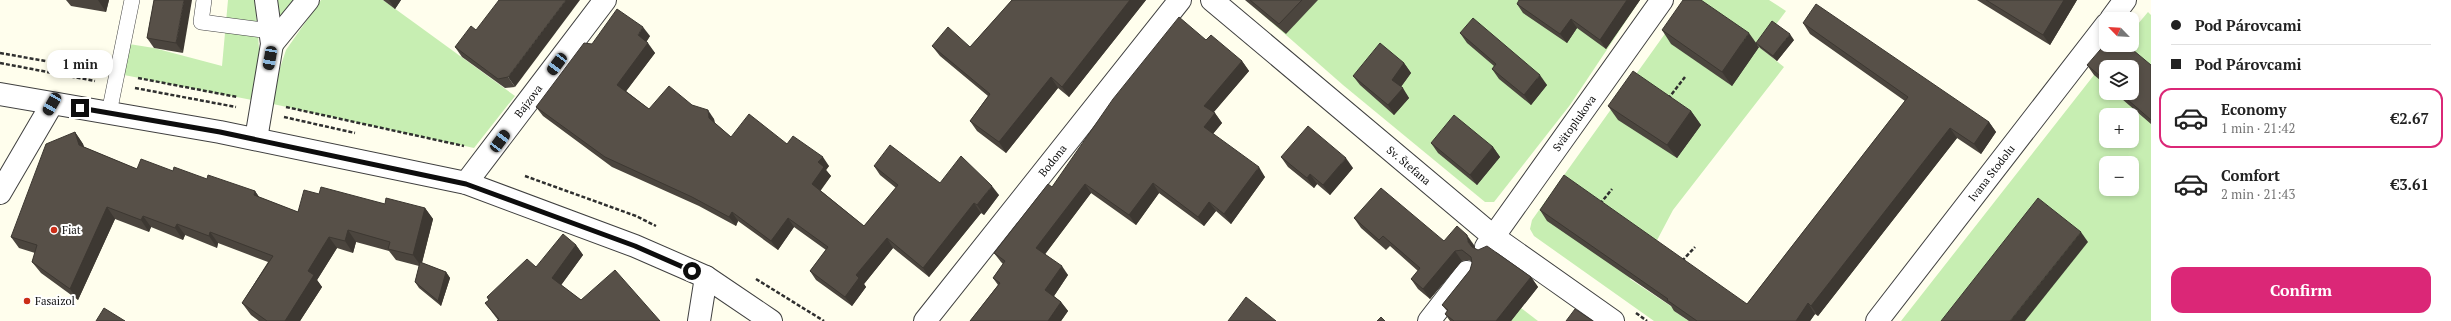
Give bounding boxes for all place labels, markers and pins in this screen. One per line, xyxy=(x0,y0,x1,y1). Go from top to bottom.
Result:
place label: Fiat xyxy=(62,223,81,237)
marker: Fiat xyxy=(49,225,59,235)
place label: Fasaizol xyxy=(35,294,75,308)
marker: Fasaizol xyxy=(22,296,32,306)

